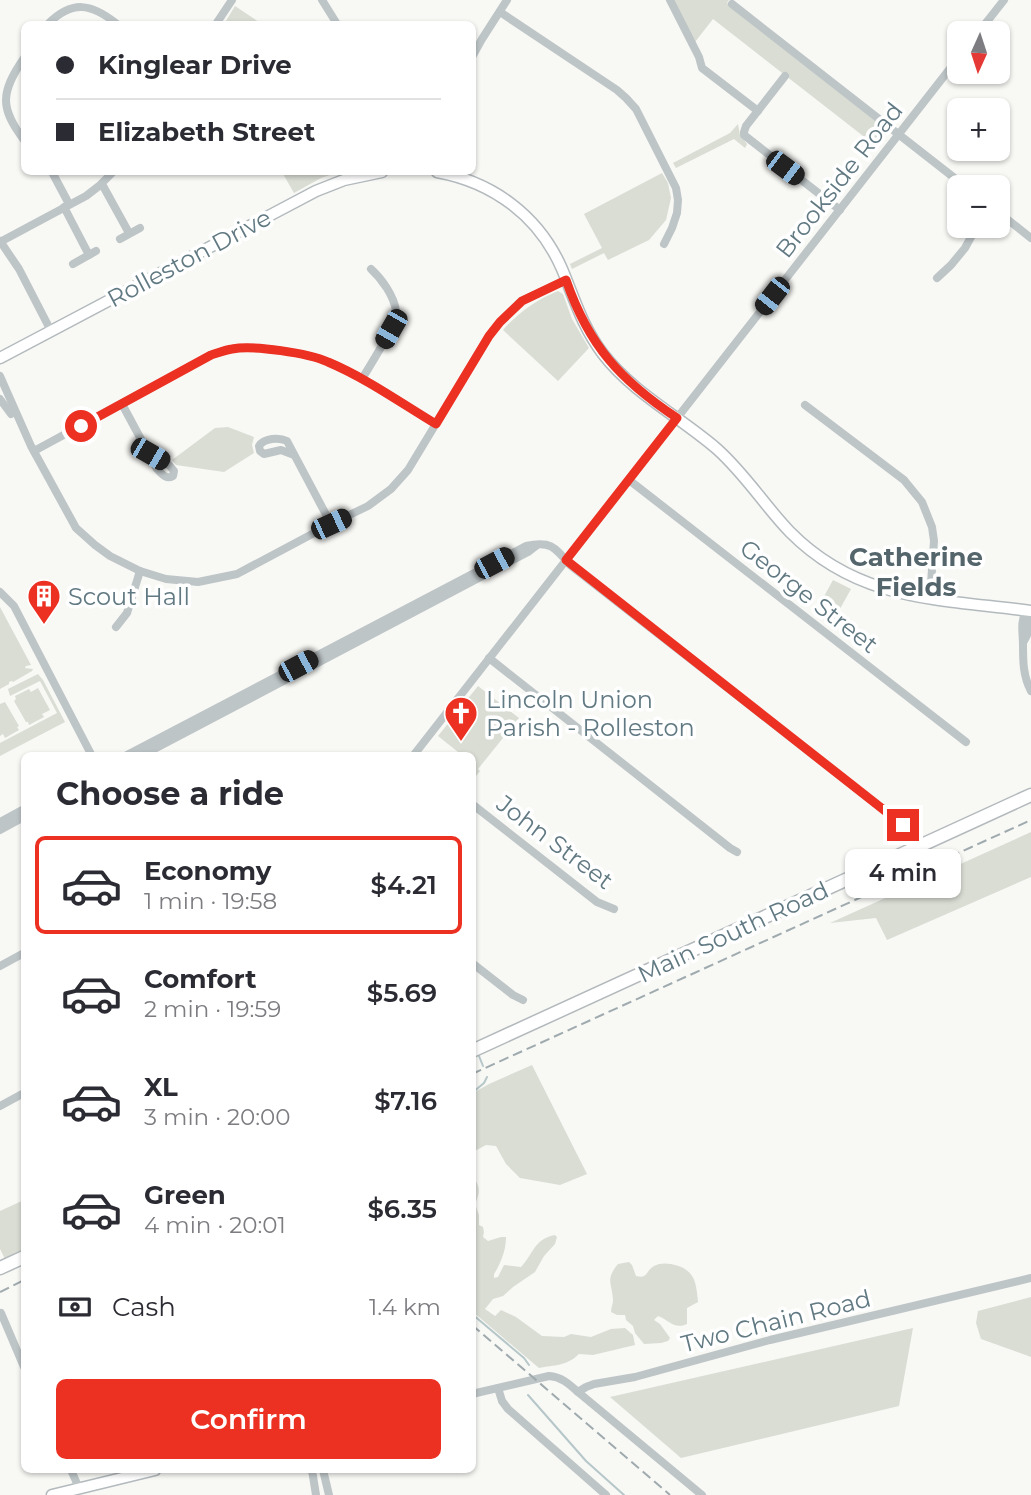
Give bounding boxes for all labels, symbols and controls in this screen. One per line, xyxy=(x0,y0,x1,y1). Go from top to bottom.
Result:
north arrow xyxy=(947,21,1010,84)
map controls xyxy=(947,21,1010,238)
text: Kinglear Drive xyxy=(98,49,292,81)
street label: Brookside Road xyxy=(769,96,909,264)
button: + xyxy=(947,98,1010,161)
text: Elizabeth Street xyxy=(98,116,315,148)
car xyxy=(762,147,809,189)
button: − xyxy=(947,175,1010,238)
street label: Rolleston Drive xyxy=(102,203,276,313)
car xyxy=(751,273,794,319)
car xyxy=(372,306,411,352)
route start xyxy=(65,410,97,442)
car xyxy=(127,434,174,474)
car xyxy=(308,506,355,542)
street label: George Street xyxy=(734,533,884,659)
district label: Catherine Fields xyxy=(849,541,983,603)
car xyxy=(471,544,518,582)
building icon: Scout Hall xyxy=(25,577,63,626)
place label: Scout Hall xyxy=(68,582,190,611)
car xyxy=(275,647,322,685)
place label: Lincoln Union Parish - Rolleston xyxy=(486,685,695,742)
church icon: Lincoln Union Parish - Rolleston xyxy=(442,694,480,743)
text: Choose a ride xyxy=(56,774,284,813)
street label: John Street xyxy=(490,788,619,895)
route end xyxy=(887,809,919,841)
callout: 4 min xyxy=(845,850,961,898)
icon: car xyxy=(60,854,123,917)
text: Economy xyxy=(144,855,271,887)
text: 4 min xyxy=(869,859,937,887)
text: $4.21 xyxy=(371,869,437,901)
street label: Main South Road xyxy=(633,875,833,989)
text: 1 min · 19:58 xyxy=(144,887,277,915)
icon: car xyxy=(60,962,123,1025)
text: Comfort xyxy=(144,963,256,995)
text: $5.69 xyxy=(367,977,437,1009)
text: 2 min · 19:59 xyxy=(144,995,281,1023)
icon: car xyxy=(60,1070,123,1133)
text: XL xyxy=(144,1071,178,1103)
text: $7.16 xyxy=(374,1085,437,1117)
text: 3 min · 20:00 xyxy=(144,1103,291,1131)
icon: car xyxy=(60,1178,123,1241)
text: Green xyxy=(144,1179,226,1211)
text: $6.35 xyxy=(367,1193,437,1225)
text: 4 min · 20:01 xyxy=(144,1211,286,1239)
street label: Two Chain Road xyxy=(678,1283,874,1359)
icon: cash xyxy=(56,1288,94,1326)
text: Cash xyxy=(112,1291,176,1323)
text: 1.4 km xyxy=(369,1293,441,1321)
button: Confirm xyxy=(56,1379,441,1459)

